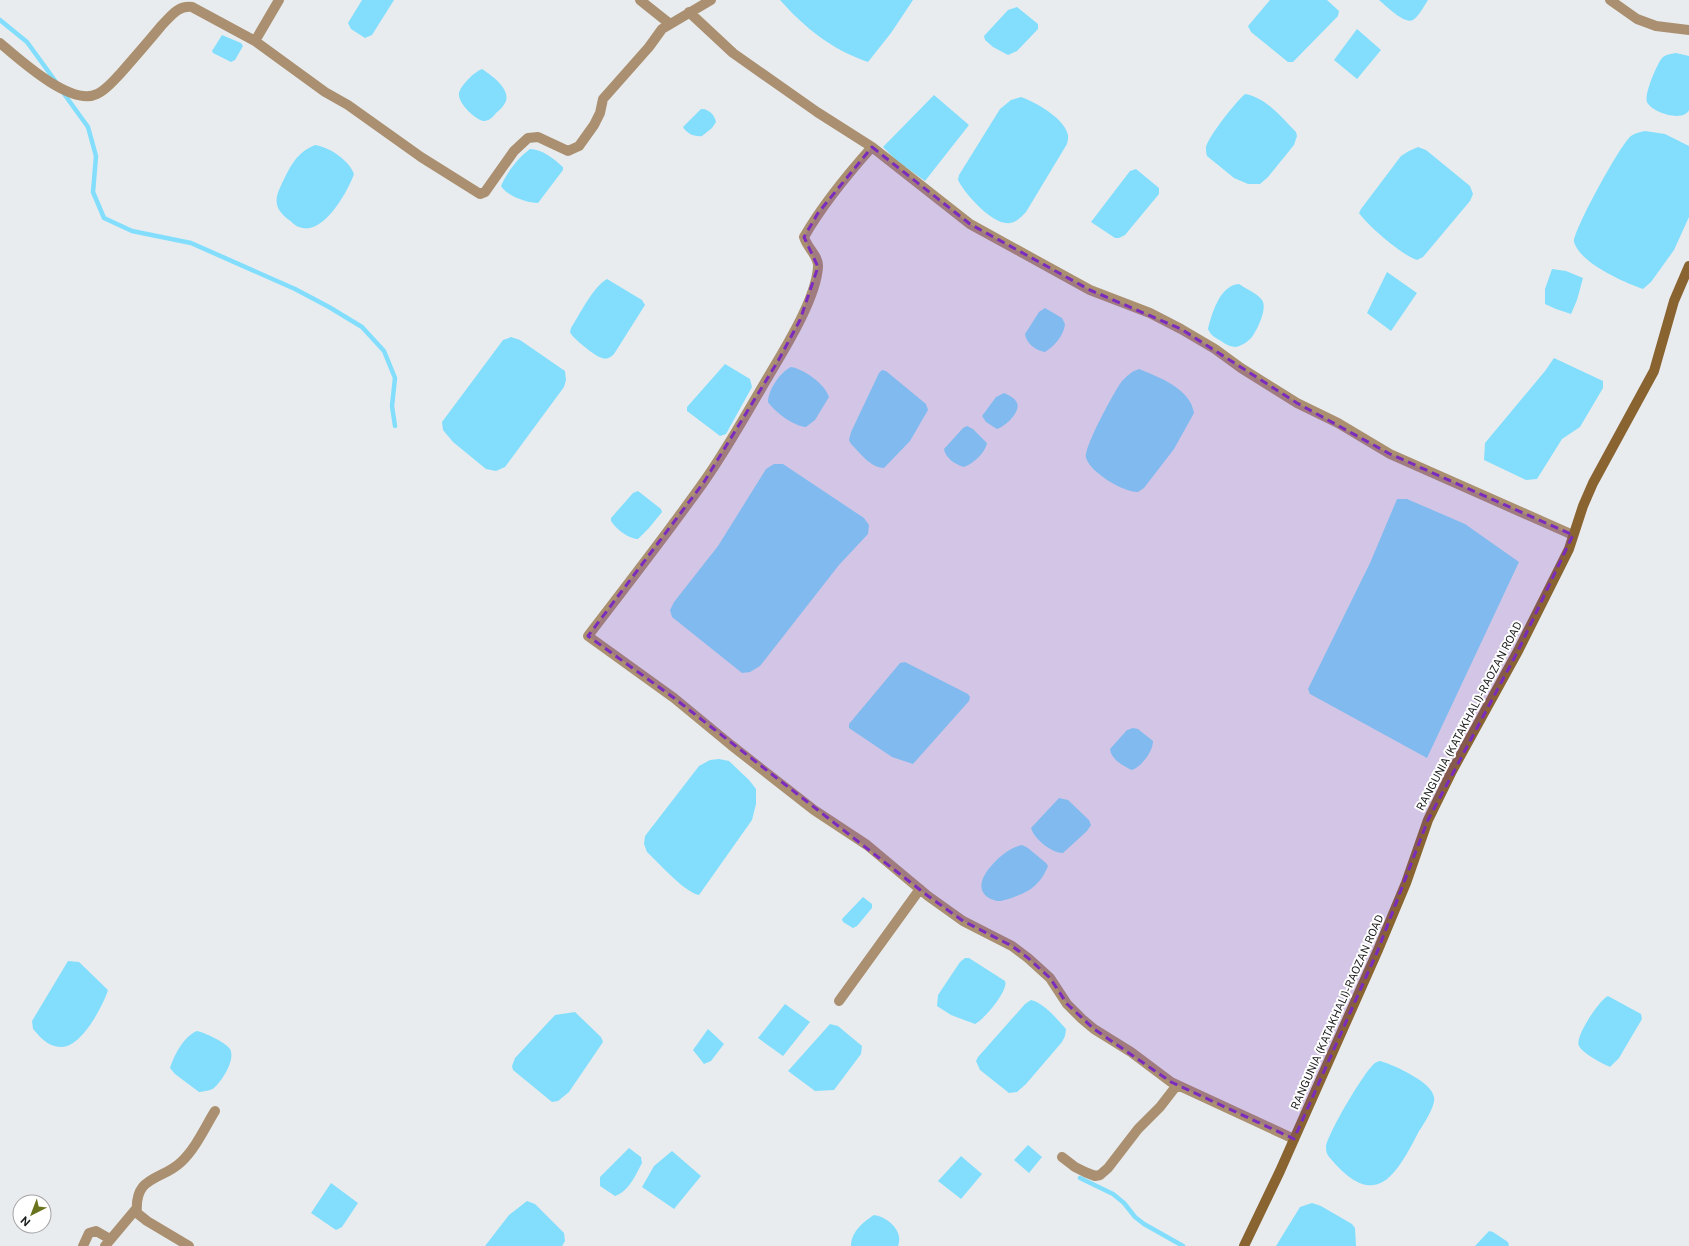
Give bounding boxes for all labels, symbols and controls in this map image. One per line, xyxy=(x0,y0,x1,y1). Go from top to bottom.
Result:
street label: RANGUNIA (KATAKHALI)-RAOZAN ROAD xyxy=(1414,619,1524,812)
street label: RANGUNIA (KATAKHALI)-RAOZAN ROAD xyxy=(1288,912,1386,1111)
north arrow xyxy=(12,1194,52,1234)
text: N xyxy=(18,1214,33,1229)

